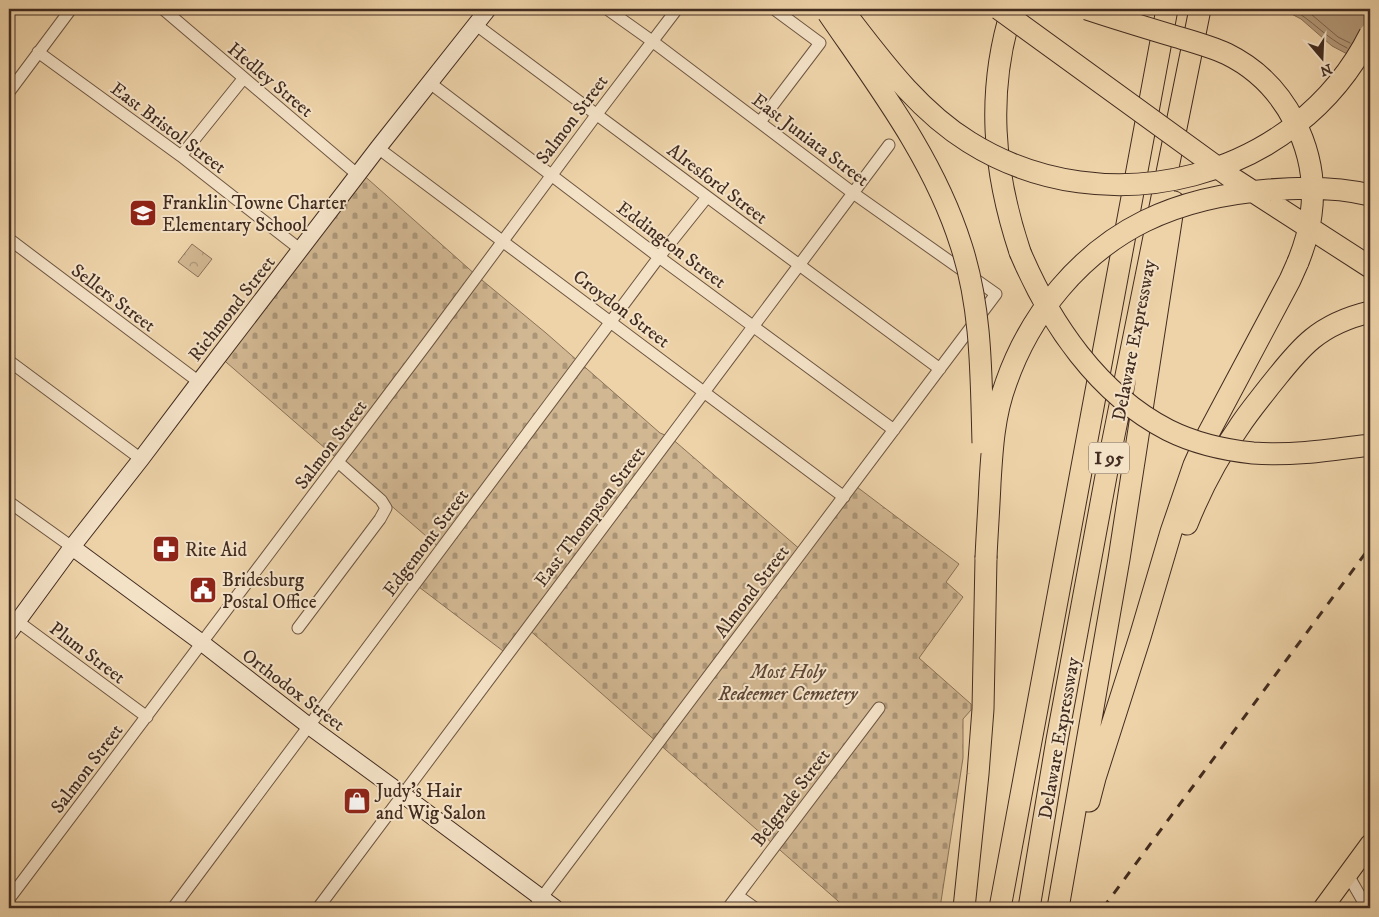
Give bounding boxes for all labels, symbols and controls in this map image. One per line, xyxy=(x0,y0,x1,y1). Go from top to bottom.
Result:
north arrow xyxy=(1296,32,1346,82)
street label: Hedley Street xyxy=(223,38,317,123)
text: N xyxy=(1317,59,1334,80)
street label: Salmon Street xyxy=(531,71,613,169)
street label: East Bristol Street xyxy=(106,77,230,179)
street label: East Juniata Street xyxy=(747,89,873,192)
street label: Alresford Street xyxy=(662,139,772,229)
place label: Franklin Towne Charter Elementary School xyxy=(162,192,346,237)
street label: Eddington Street xyxy=(612,197,730,294)
school or university icon: Franklin Towne Charter Elementary School xyxy=(128,198,158,228)
street label: Richmond Street xyxy=(184,252,280,366)
street label: Delaware Expressway xyxy=(1108,257,1162,423)
street label: Sellers Street xyxy=(66,259,160,337)
street label: Croydon Street xyxy=(568,265,674,353)
street label: Salmon Street xyxy=(290,396,372,494)
street label: East Thompson Street xyxy=(530,442,651,592)
road number: I 95 xyxy=(1089,442,1129,473)
street label: Edgemont Street xyxy=(378,485,474,601)
pharmacy icon: Rite Aid xyxy=(151,534,181,564)
place label: Rite Aid xyxy=(185,539,247,562)
street label: Almond Street xyxy=(710,541,794,643)
place label: Bridesburg Postal Office xyxy=(222,569,317,614)
public building icon: Bridesburg Postal Office xyxy=(188,575,218,605)
street label: Plum Street xyxy=(45,617,130,689)
street label: Orthodox Street xyxy=(237,644,349,736)
street label: Delaware Expressway xyxy=(1034,655,1085,821)
park label: Most Holy Redeemer Cemetery xyxy=(717,661,859,706)
street label: Salmon Street xyxy=(46,720,128,818)
street label: Belgrade Street xyxy=(747,745,835,851)
place label: Judy's Hair and Wig Salon xyxy=(374,780,486,825)
shop icon: Judy's Hair and Wig Salon xyxy=(342,786,372,816)

